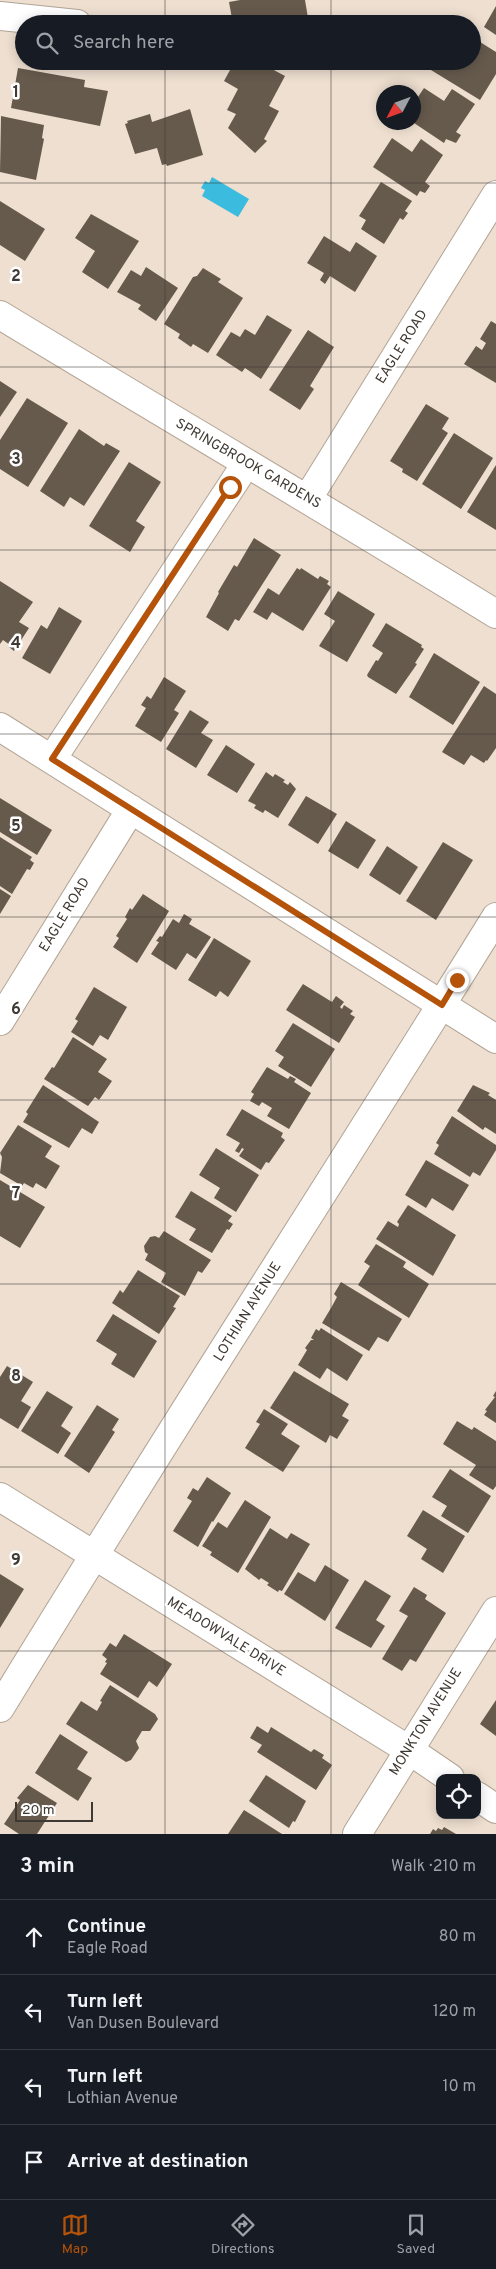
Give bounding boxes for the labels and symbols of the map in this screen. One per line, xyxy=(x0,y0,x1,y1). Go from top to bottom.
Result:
text: 1 xyxy=(13,83,19,103)
north arrow xyxy=(376,85,421,130)
text: 2 xyxy=(11,267,21,287)
street label: EAGLE ROAD xyxy=(372,307,432,387)
street label: SPRINGBROOK GARDENS xyxy=(172,415,324,513)
text: 3 xyxy=(11,450,21,470)
route start xyxy=(219,476,242,499)
text: 4 xyxy=(11,634,21,654)
text: 5 xyxy=(11,817,21,837)
street label: EAGLE ROAD xyxy=(36,875,94,955)
route end xyxy=(446,969,469,992)
text: 6 xyxy=(11,1000,21,1020)
text: 7 xyxy=(12,1184,20,1204)
street label: LOTHIAN AVENUE xyxy=(211,1259,285,1365)
text: 8 xyxy=(11,1367,21,1387)
text: 9 xyxy=(11,1551,21,1571)
street label: MEADOWVALE DRIVE xyxy=(164,1594,288,1680)
street label: MONKTON AVENUE xyxy=(386,1665,466,1779)
scale bar xyxy=(15,1799,92,1822)

